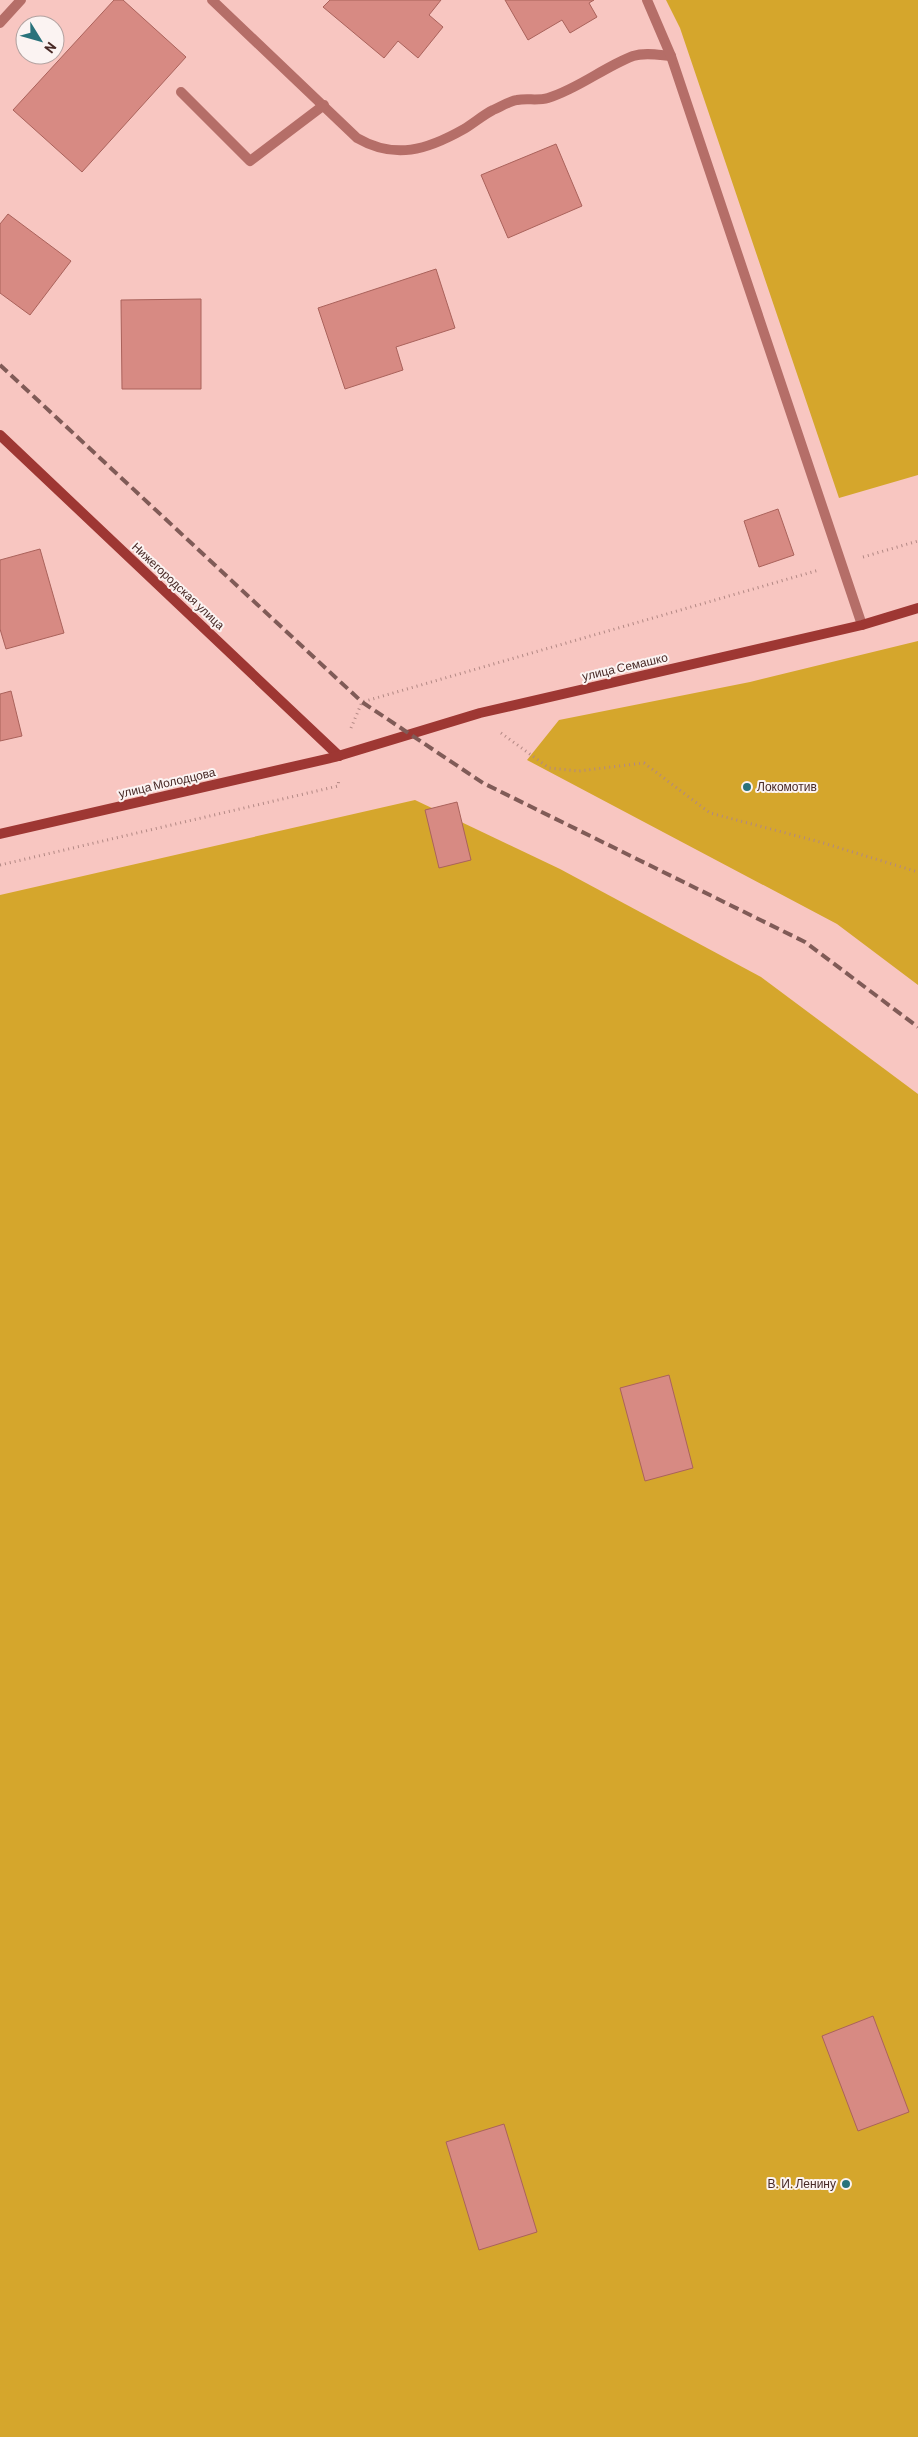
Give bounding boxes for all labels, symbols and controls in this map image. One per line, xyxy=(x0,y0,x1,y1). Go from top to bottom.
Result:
north arrow xyxy=(15,15,65,65)
text: N xyxy=(41,39,60,57)
street label: Нижегородская улица xyxy=(129,539,228,633)
street label: улица Семашко xyxy=(581,649,669,684)
street label: улица Молодцова xyxy=(117,764,217,801)
place label: Локомотив xyxy=(757,779,817,793)
marker: Локомотив xyxy=(741,781,753,793)
place label: В. И. Ленину xyxy=(767,2176,836,2191)
marker: В. И. Ленину xyxy=(840,2178,852,2190)

